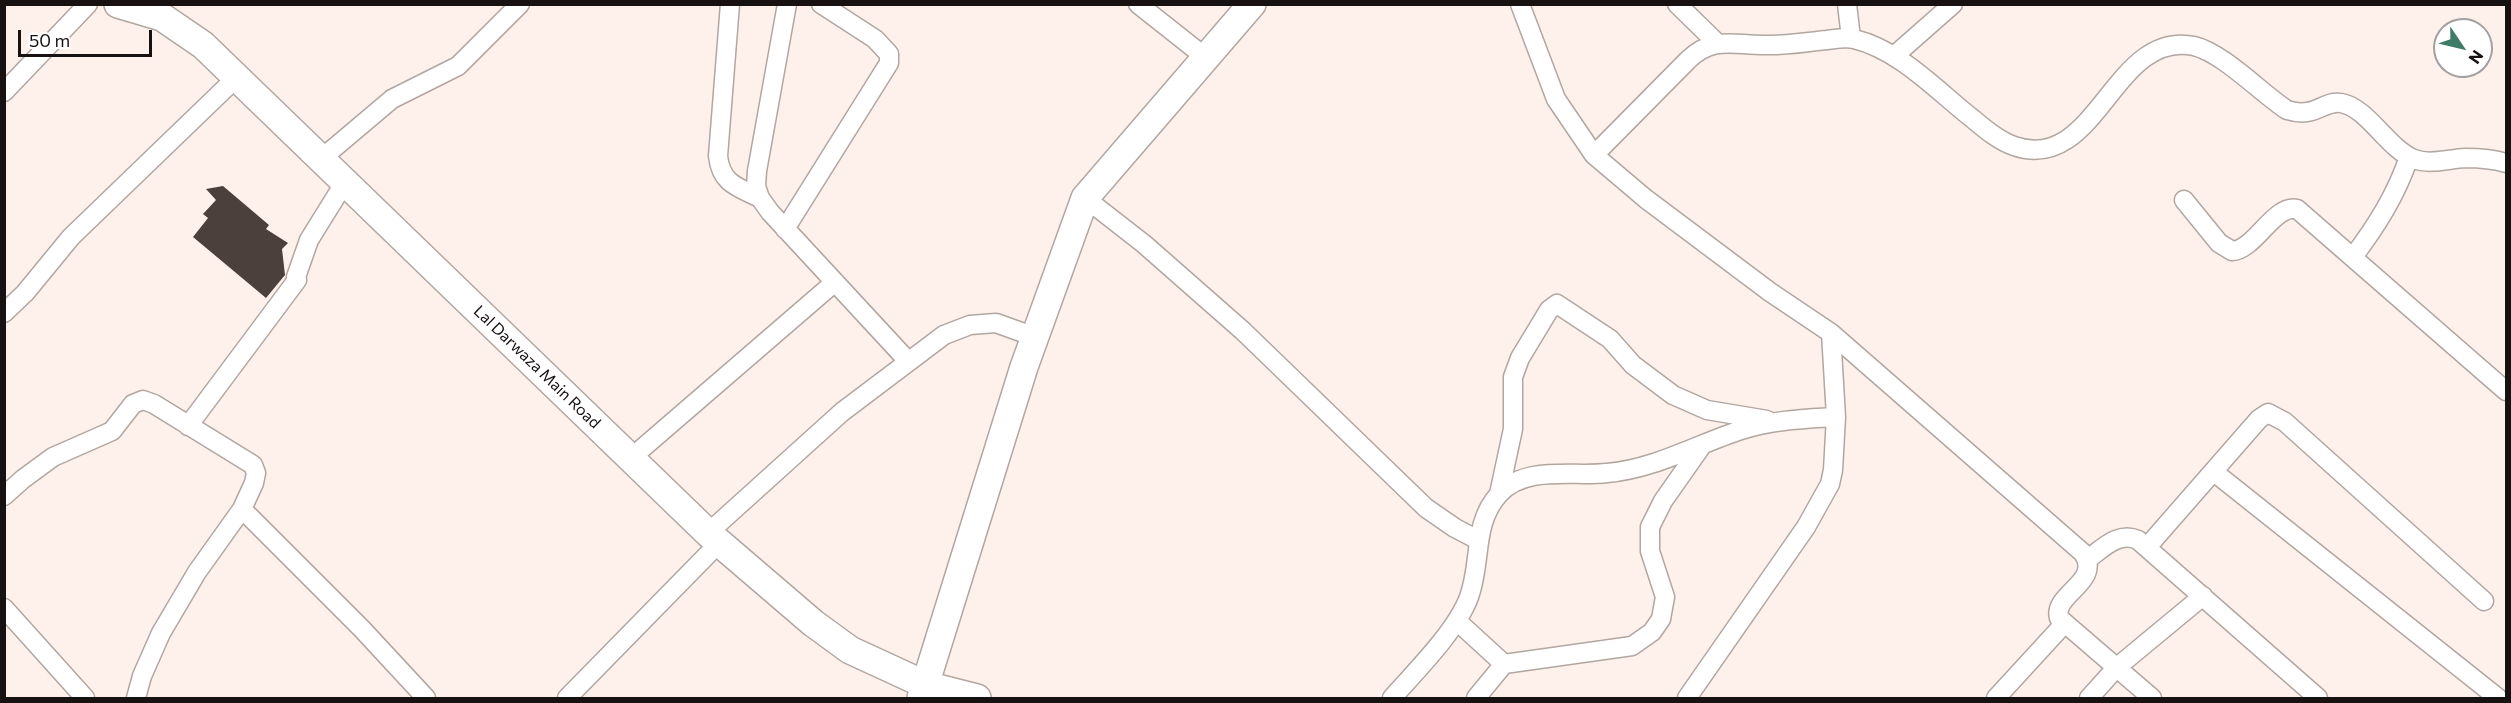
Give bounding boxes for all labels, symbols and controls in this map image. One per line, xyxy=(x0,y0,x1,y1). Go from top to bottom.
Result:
scale bar xyxy=(21,18,154,56)
north arrow xyxy=(2433,18,2493,78)
text: 50 m xyxy=(29,29,70,51)
text: N xyxy=(2465,47,2488,68)
street label: Lal Darwaza Main Road xyxy=(470,301,604,433)

